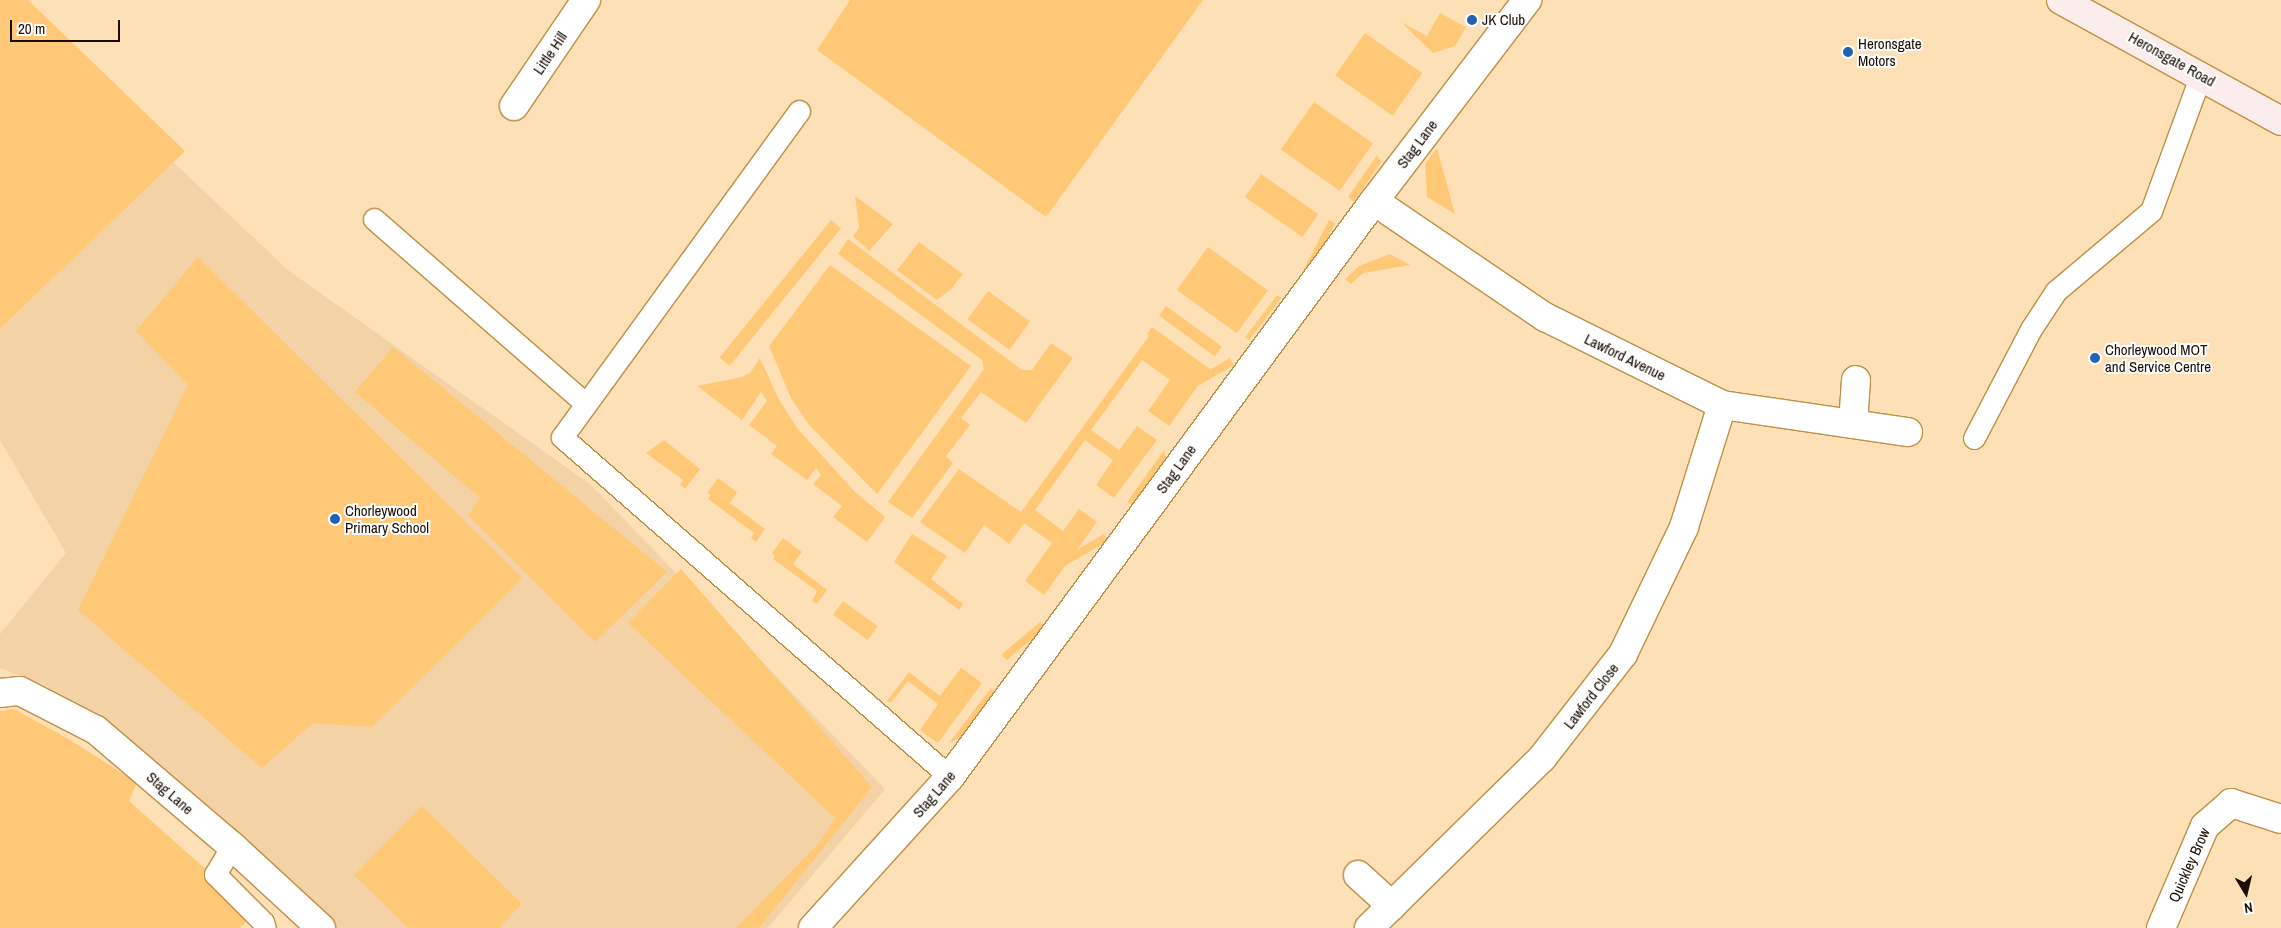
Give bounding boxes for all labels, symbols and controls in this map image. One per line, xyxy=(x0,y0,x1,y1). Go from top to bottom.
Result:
scale bar xyxy=(12,10,122,42)
place label: JK Club xyxy=(1482,11,1525,29)
marker: JK Club xyxy=(1466,14,1478,26)
text: 20 m xyxy=(18,18,45,39)
street label: Little Hill xyxy=(529,28,571,78)
street label: Heronsgate Road xyxy=(2125,28,2219,90)
place label: Heronsgate Motors xyxy=(1858,34,1922,69)
marker: Heronsgate Motors xyxy=(1842,46,1854,58)
street label: Stag Lane xyxy=(1393,116,1441,172)
street label: Lawford Avenue xyxy=(1581,329,1669,385)
place label: Chorleywood MOT and Service Centre xyxy=(2105,340,2211,375)
marker: Chorleywood MOT and Service Centre xyxy=(2089,352,2101,364)
street label: Stag Lane xyxy=(1152,441,1200,497)
place label: Chorleywood Primary School xyxy=(345,501,429,536)
marker: Chorleywood Primary School xyxy=(329,513,341,525)
street label: Lawford Close xyxy=(1560,659,1622,733)
street label: Stag Lane xyxy=(909,767,959,821)
street label: Stag Lane xyxy=(143,768,197,818)
street label: Quickley Brow xyxy=(2165,825,2213,905)
north arrow xyxy=(2221,868,2271,918)
text: N xyxy=(2243,898,2254,917)

